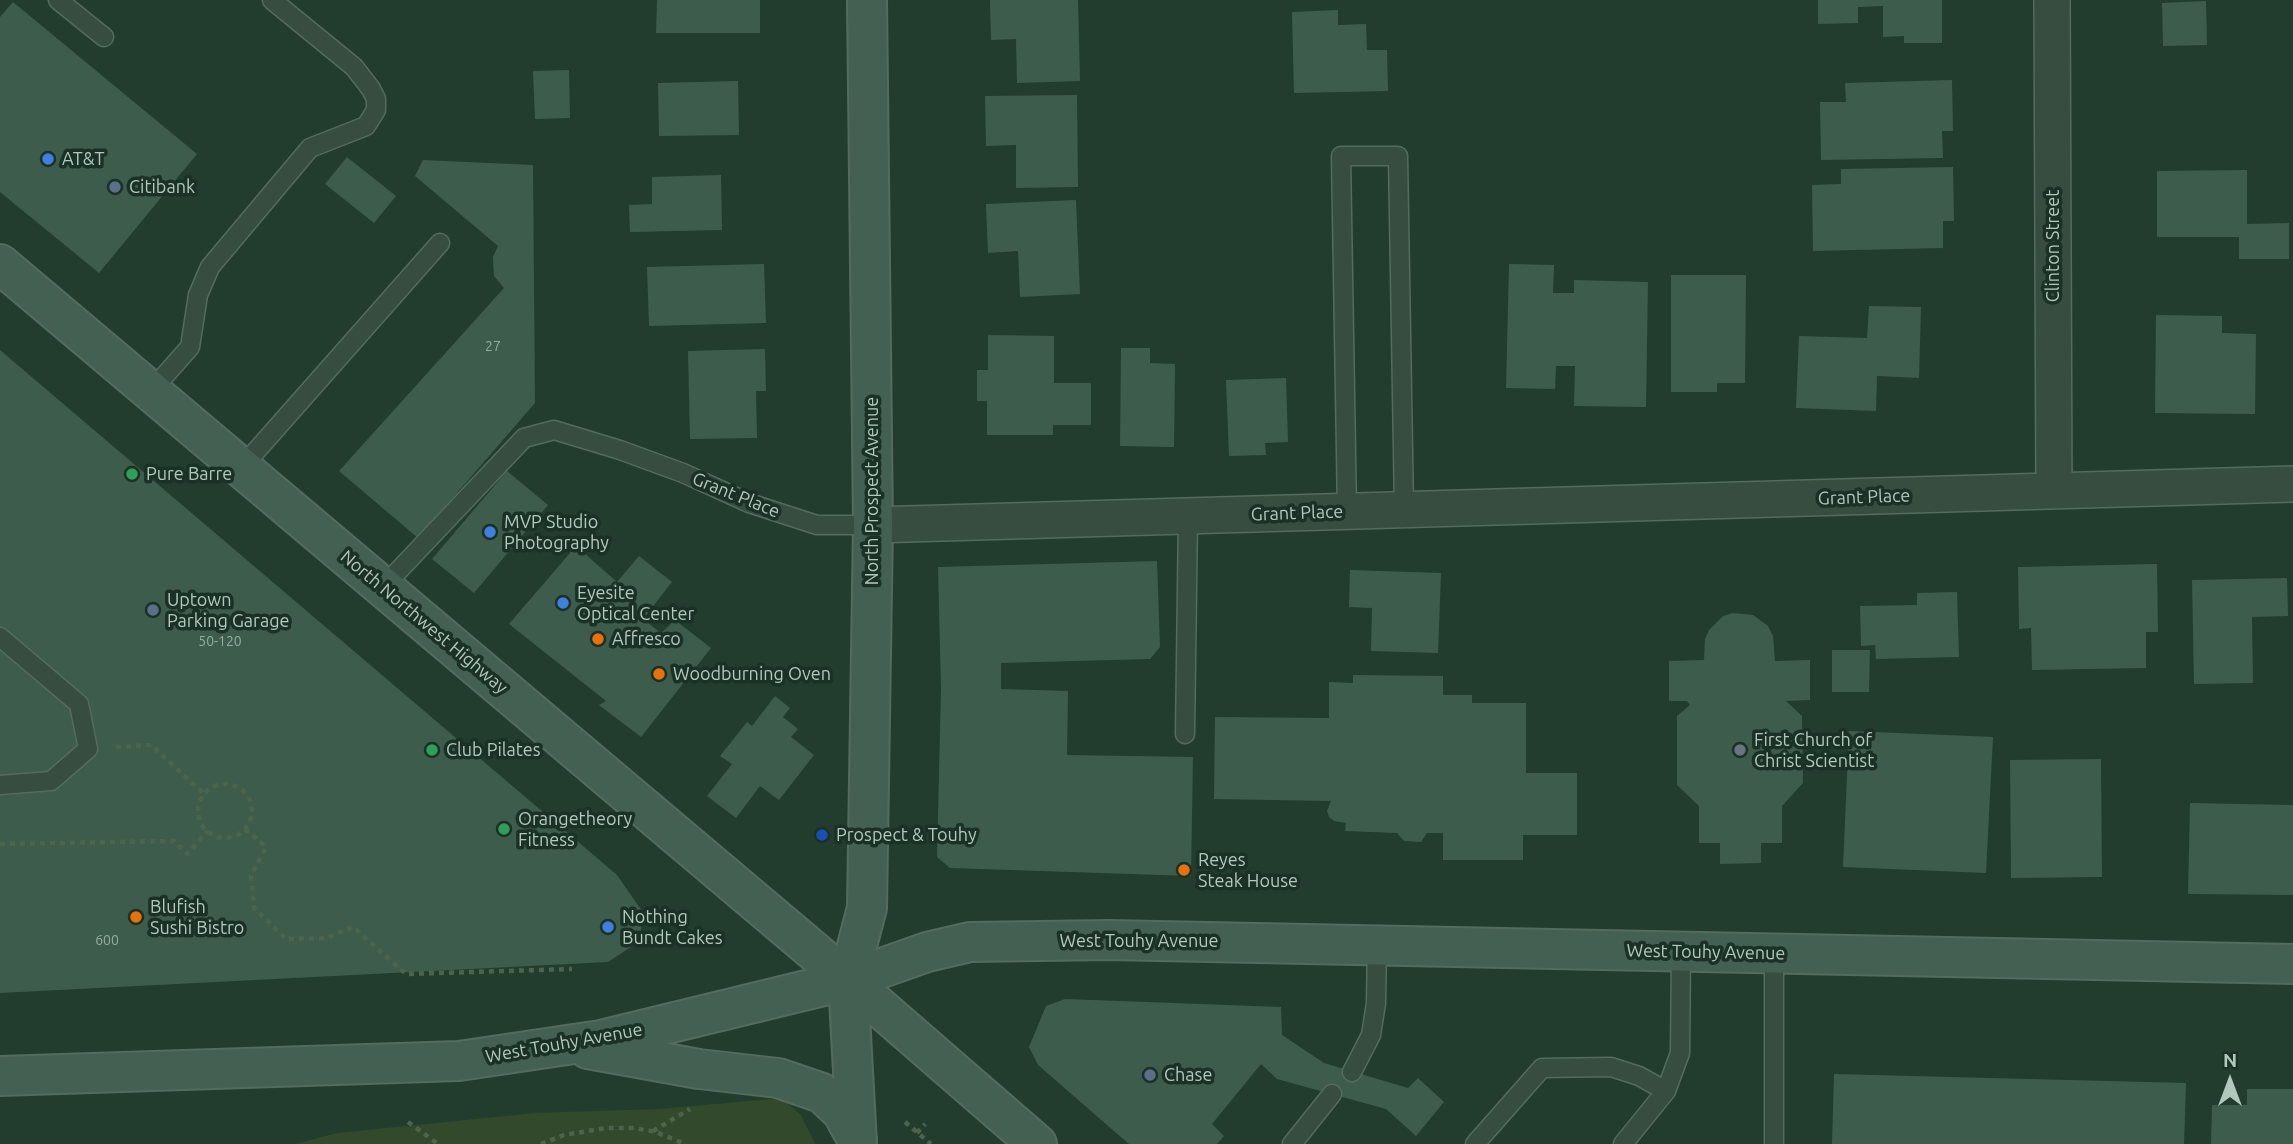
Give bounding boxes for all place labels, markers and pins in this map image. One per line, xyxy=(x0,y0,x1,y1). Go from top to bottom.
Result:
place label: AT&T xyxy=(62,148,104,170)
marker: AT&T xyxy=(40,151,56,167)
place label: Citibank xyxy=(129,176,195,198)
marker: Citibank xyxy=(107,179,123,195)
place label: Pure Barre xyxy=(146,463,232,485)
marker: Pure Barre xyxy=(124,466,140,482)
place label: MVP Studio Photography xyxy=(504,511,609,554)
marker: MVP Studio Photography xyxy=(482,524,498,540)
place label: Eyesite Optical Center xyxy=(577,582,694,624)
place label: Uptown Parking Garage xyxy=(167,589,289,632)
marker: Eyesite Optical Center xyxy=(555,595,571,611)
marker: Uptown Parking Garage xyxy=(145,602,161,618)
place label: Affresco xyxy=(612,628,681,650)
marker: Affresco xyxy=(590,631,606,647)
place label: Woodburning Oven xyxy=(673,663,831,685)
marker: Woodburning Oven xyxy=(651,666,667,682)
place label: First Church of Christ Scientist xyxy=(1754,729,1874,772)
place label: Club Pilates xyxy=(446,739,541,761)
marker: Club Pilates xyxy=(424,742,440,758)
marker: First Church of Christ Scientist xyxy=(1732,742,1748,758)
place label: Orangetheory Fitness xyxy=(518,808,632,850)
marker: Orangetheory Fitness xyxy=(496,821,512,837)
place label: Prospect & Touhy xyxy=(836,824,977,846)
marker: Prospect & Touhy xyxy=(814,827,830,843)
place label: Reyes Steak House xyxy=(1198,849,1298,892)
marker: Reyes Steak House xyxy=(1176,862,1192,878)
place label: Blufish Sushi Bistro xyxy=(150,896,244,939)
place label: Nothing Bundt Cakes xyxy=(622,906,723,948)
marker: Blufish Sushi Bistro xyxy=(128,909,144,925)
marker: Nothing Bundt Cakes xyxy=(600,919,616,935)
place label: Chase xyxy=(1164,1064,1212,1086)
marker: Chase xyxy=(1142,1067,1158,1083)

